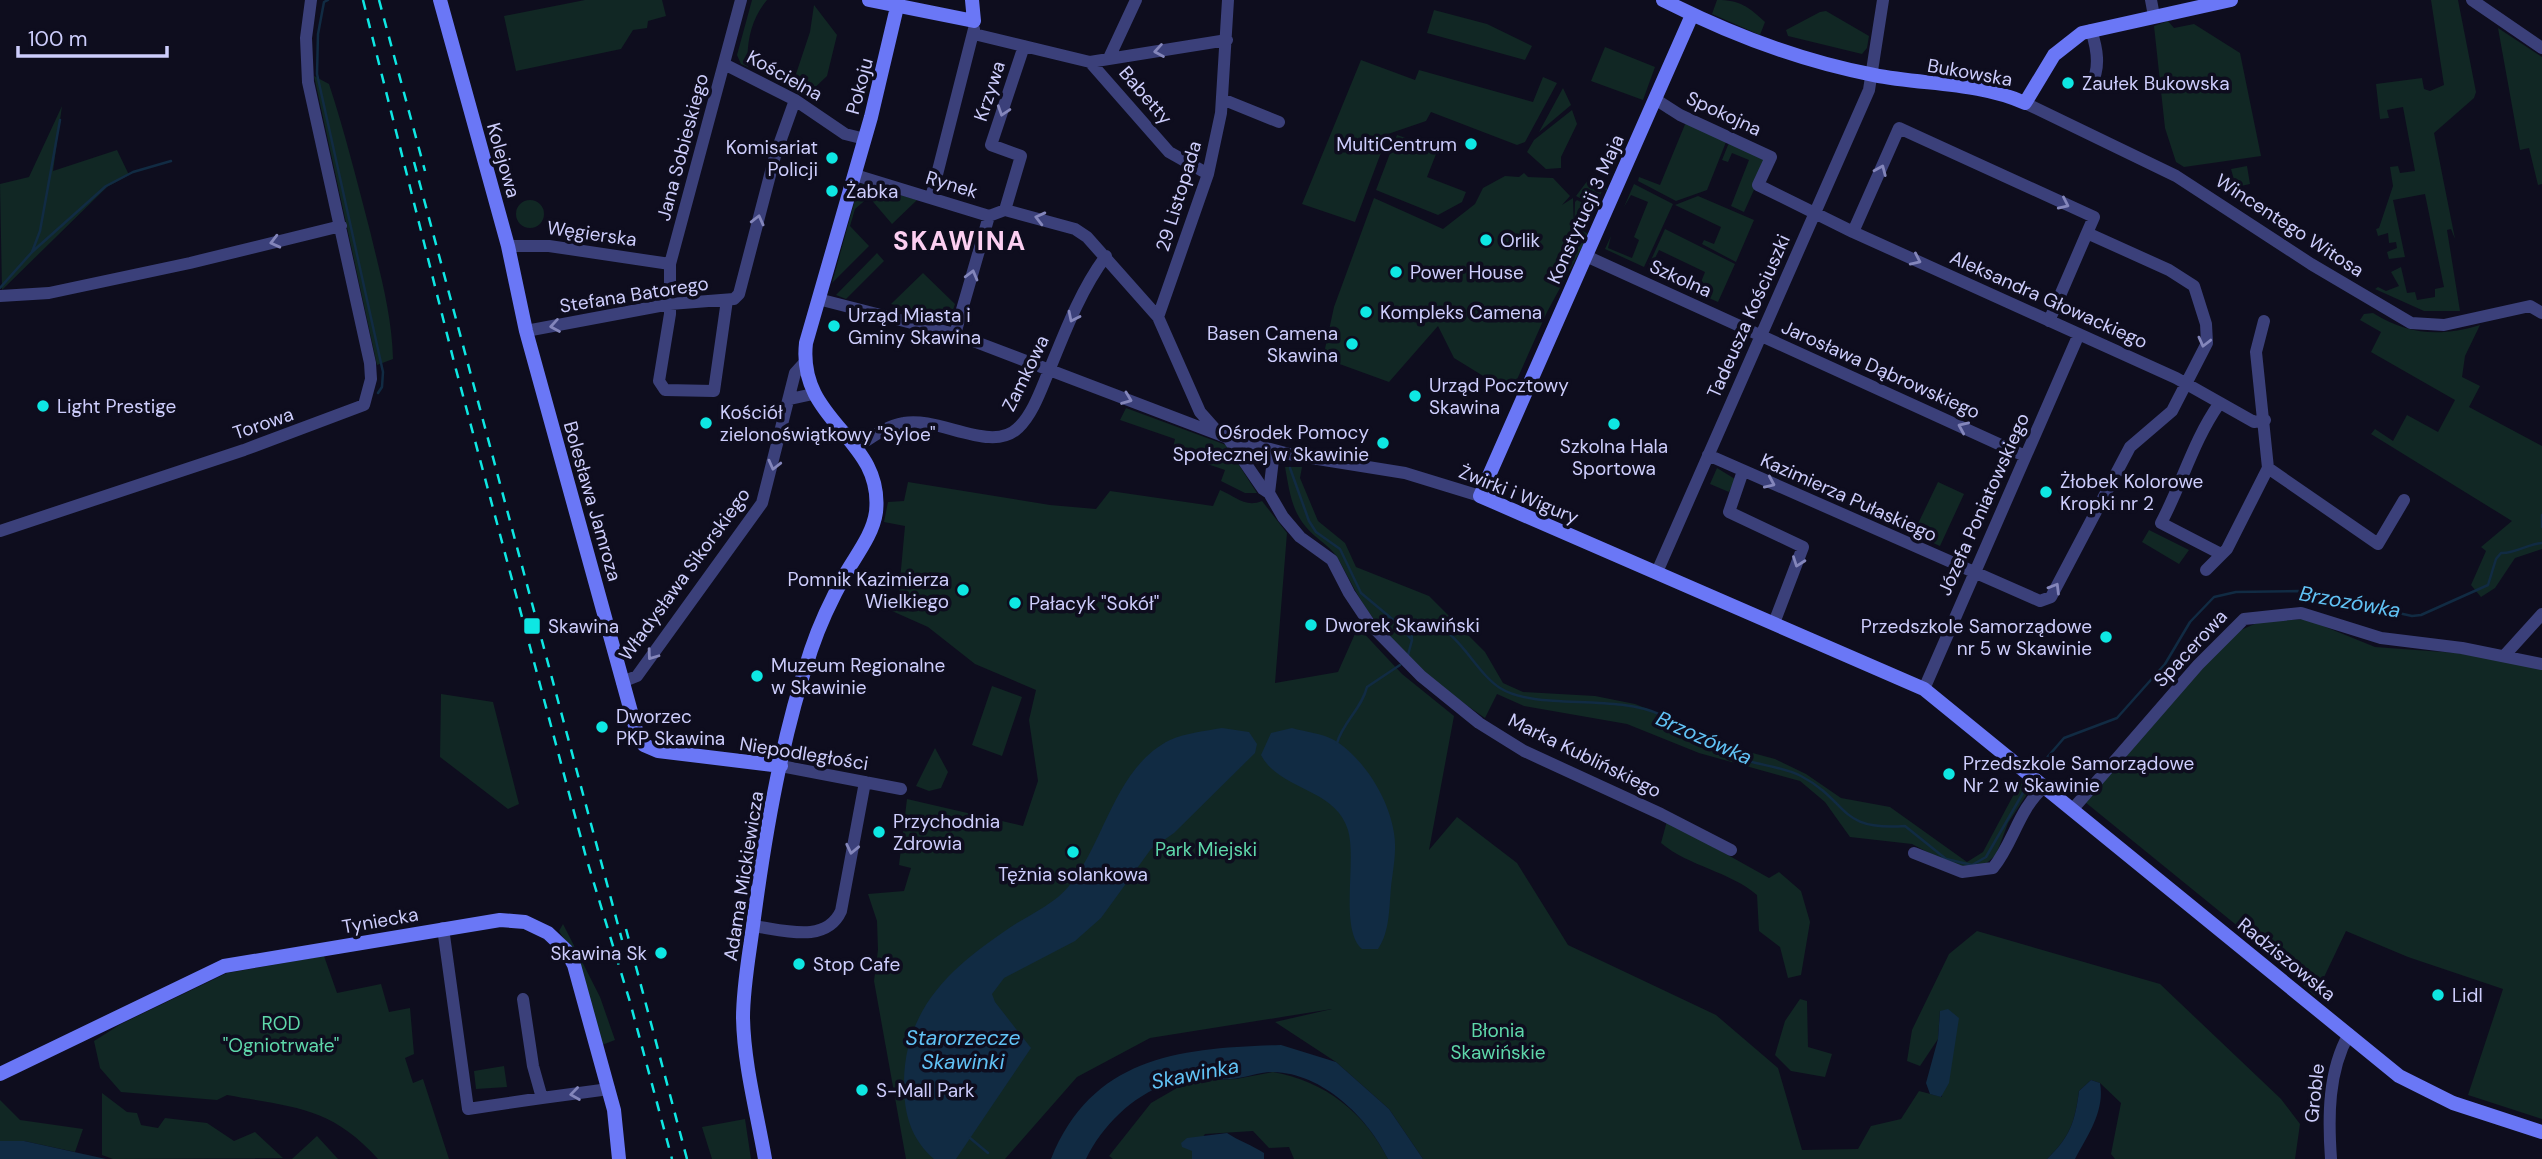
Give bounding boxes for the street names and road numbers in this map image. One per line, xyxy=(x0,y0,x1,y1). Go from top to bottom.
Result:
street label: Kościelna xyxy=(742,44,827,106)
street label: Bukowska xyxy=(1925,53,2014,92)
street label: Pokoju xyxy=(840,55,879,117)
street label: Krzywa xyxy=(968,58,1011,124)
street label: Babetty xyxy=(1113,61,1178,130)
street label: Jana Sobieskiego xyxy=(651,71,714,224)
street label: Spokojna xyxy=(1682,85,1765,142)
street label: Kolejowa xyxy=(481,120,526,200)
street label: Konstytucji 3 Maja xyxy=(1541,131,1630,288)
street label: 29 Listopada xyxy=(1150,138,1207,254)
street label: Rynek xyxy=(923,165,981,204)
street label: Wincentego Witosa xyxy=(2211,168,2369,283)
street label: Węgierska xyxy=(545,215,638,252)
street label: Tadeusza Kościuszki xyxy=(1701,230,1796,402)
street label: Aleksandra Głowackiego xyxy=(1946,245,2151,354)
street label: Szkolna xyxy=(1646,254,1716,303)
street label: Stefana Batorego xyxy=(558,270,710,319)
street label: Jarosława Dąbrowskiego xyxy=(1777,314,1984,425)
street label: Zamkowa xyxy=(996,331,1055,415)
street label: Torowa xyxy=(230,402,297,445)
street label: Józefa Poniatowskiego xyxy=(1932,409,2035,600)
street label: Bolesława Jamroza xyxy=(558,418,627,584)
street label: Kazimierza Pułaskiego xyxy=(1757,447,1941,548)
street label: Żwirki i Wigury xyxy=(1455,459,1583,530)
street label: Władysława Sikorskiego xyxy=(613,483,756,666)
street label: Spacerowa xyxy=(2148,604,2233,692)
street label: Marka Kublińskiego xyxy=(1504,708,1665,803)
street label: Niepodległości xyxy=(738,731,870,776)
street label: Adama Mickiewicza xyxy=(718,789,769,963)
street label: Tyniecka xyxy=(340,901,420,940)
street label: Radziszowska xyxy=(2232,912,2341,1007)
street label: Groble xyxy=(2299,1062,2330,1124)

